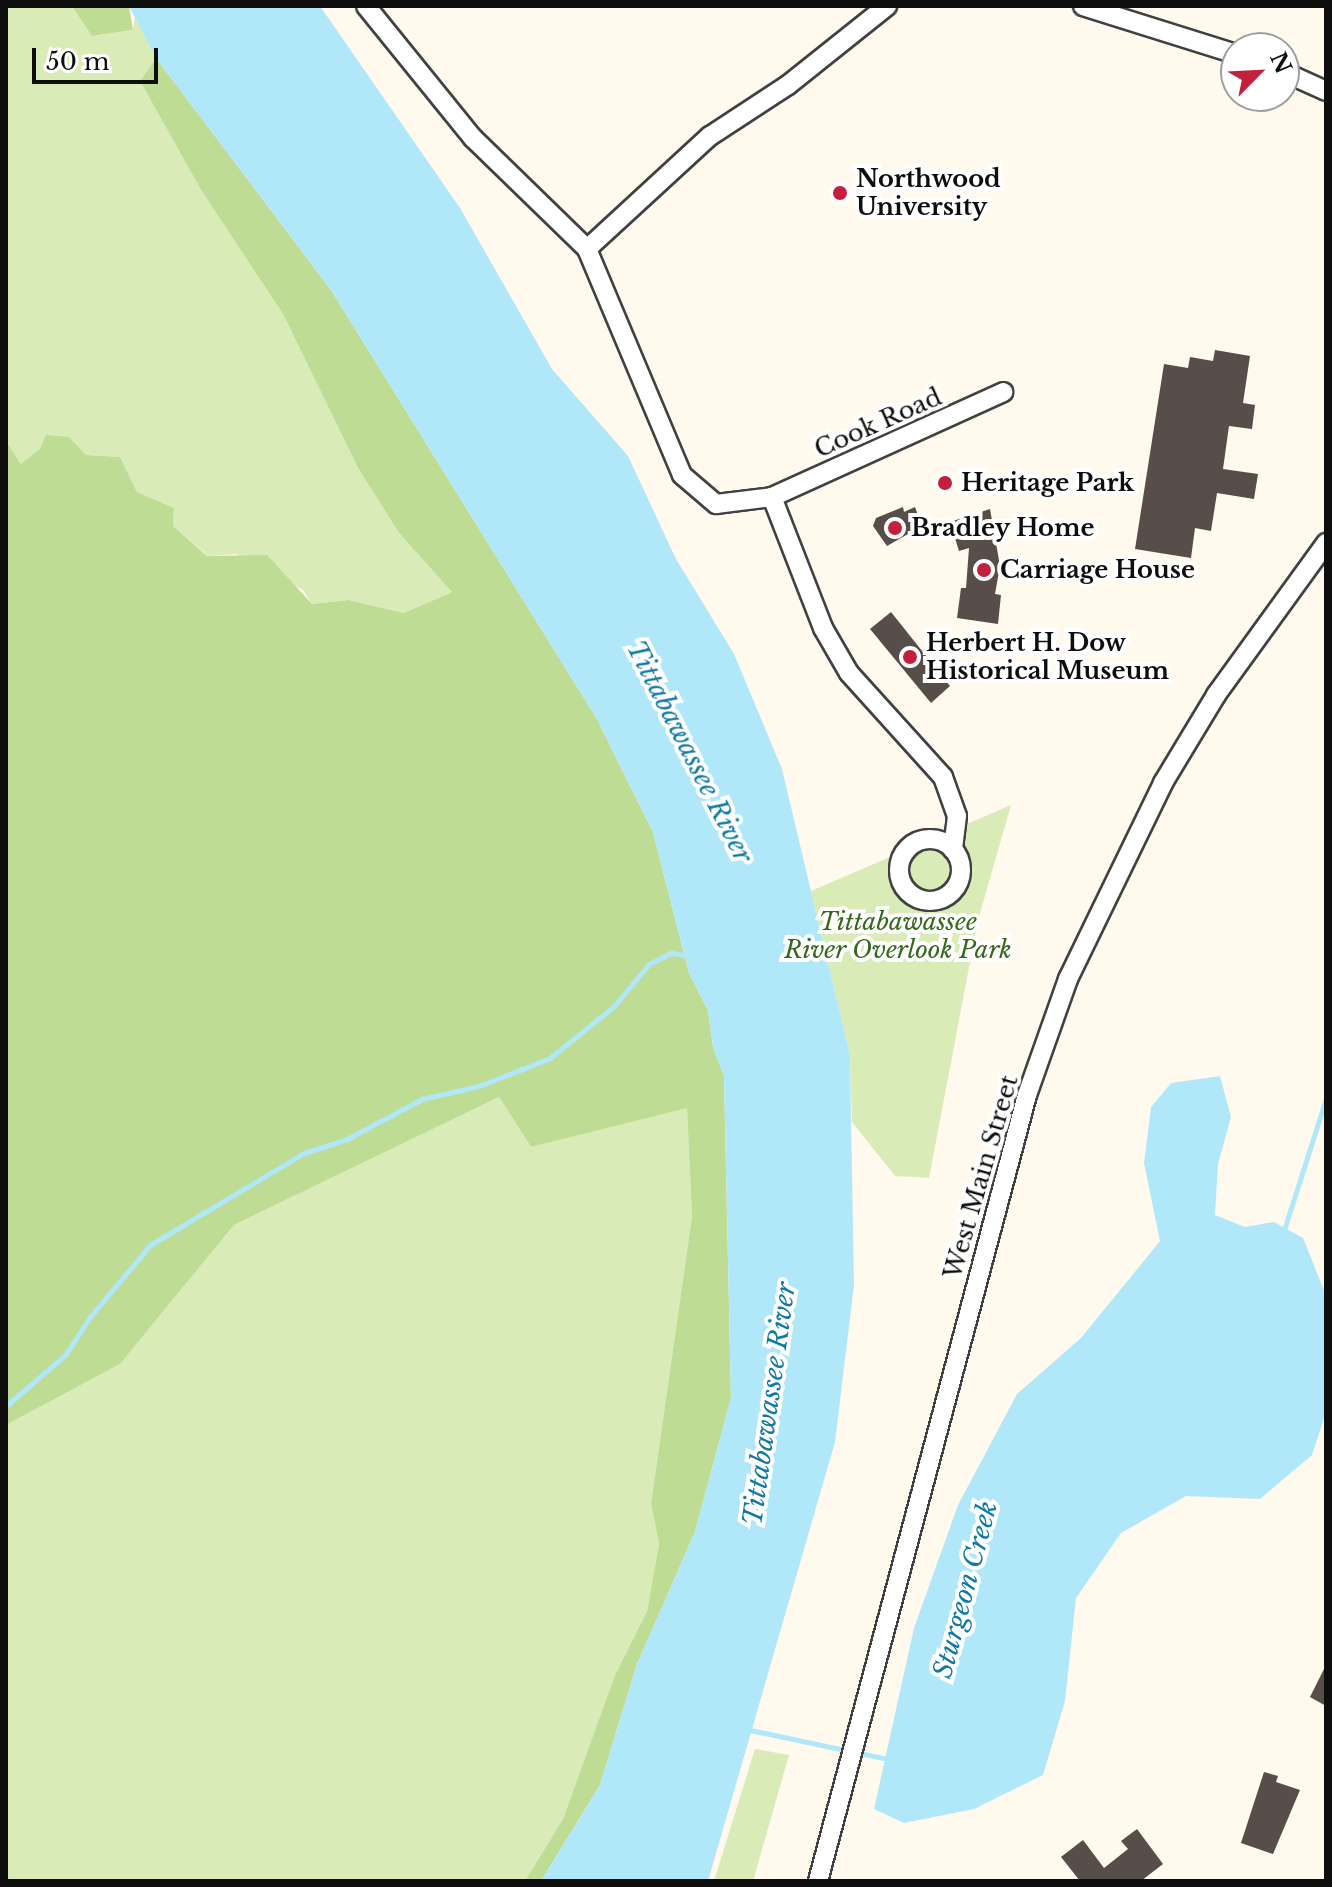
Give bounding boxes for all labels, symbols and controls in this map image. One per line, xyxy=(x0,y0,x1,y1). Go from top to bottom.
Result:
scale bar xyxy=(36,32,162,82)
north arrow xyxy=(1220,32,1300,112)
text: 50 m xyxy=(46,47,109,76)
text: N xyxy=(1264,48,1297,78)
place label: Northwood University xyxy=(856,165,1001,221)
marker: Northwood University xyxy=(831,184,849,202)
street label: Cook Road xyxy=(810,382,946,464)
place label: Heritage Park xyxy=(961,469,1134,497)
marker: Heritage Park xyxy=(936,474,954,492)
place label: Bradley Home xyxy=(911,514,1095,542)
marker: Bradley Home xyxy=(886,519,904,537)
place label: Carriage House xyxy=(1000,556,1195,584)
marker: Carriage House xyxy=(975,561,993,579)
place label: Herbert H. Dow Historical Museum xyxy=(926,629,1169,685)
water label: Tittabawassee River xyxy=(619,636,759,868)
marker: Herbert H. Dow Historical Museum xyxy=(901,648,919,666)
park label: Tittabawassee River Overlook Park xyxy=(784,908,1012,964)
street label: West Main Street xyxy=(938,1072,1024,1282)
water label: Tittabawassee River xyxy=(737,1280,803,1528)
water label: Sturgeon Creek xyxy=(927,1498,1005,1682)

